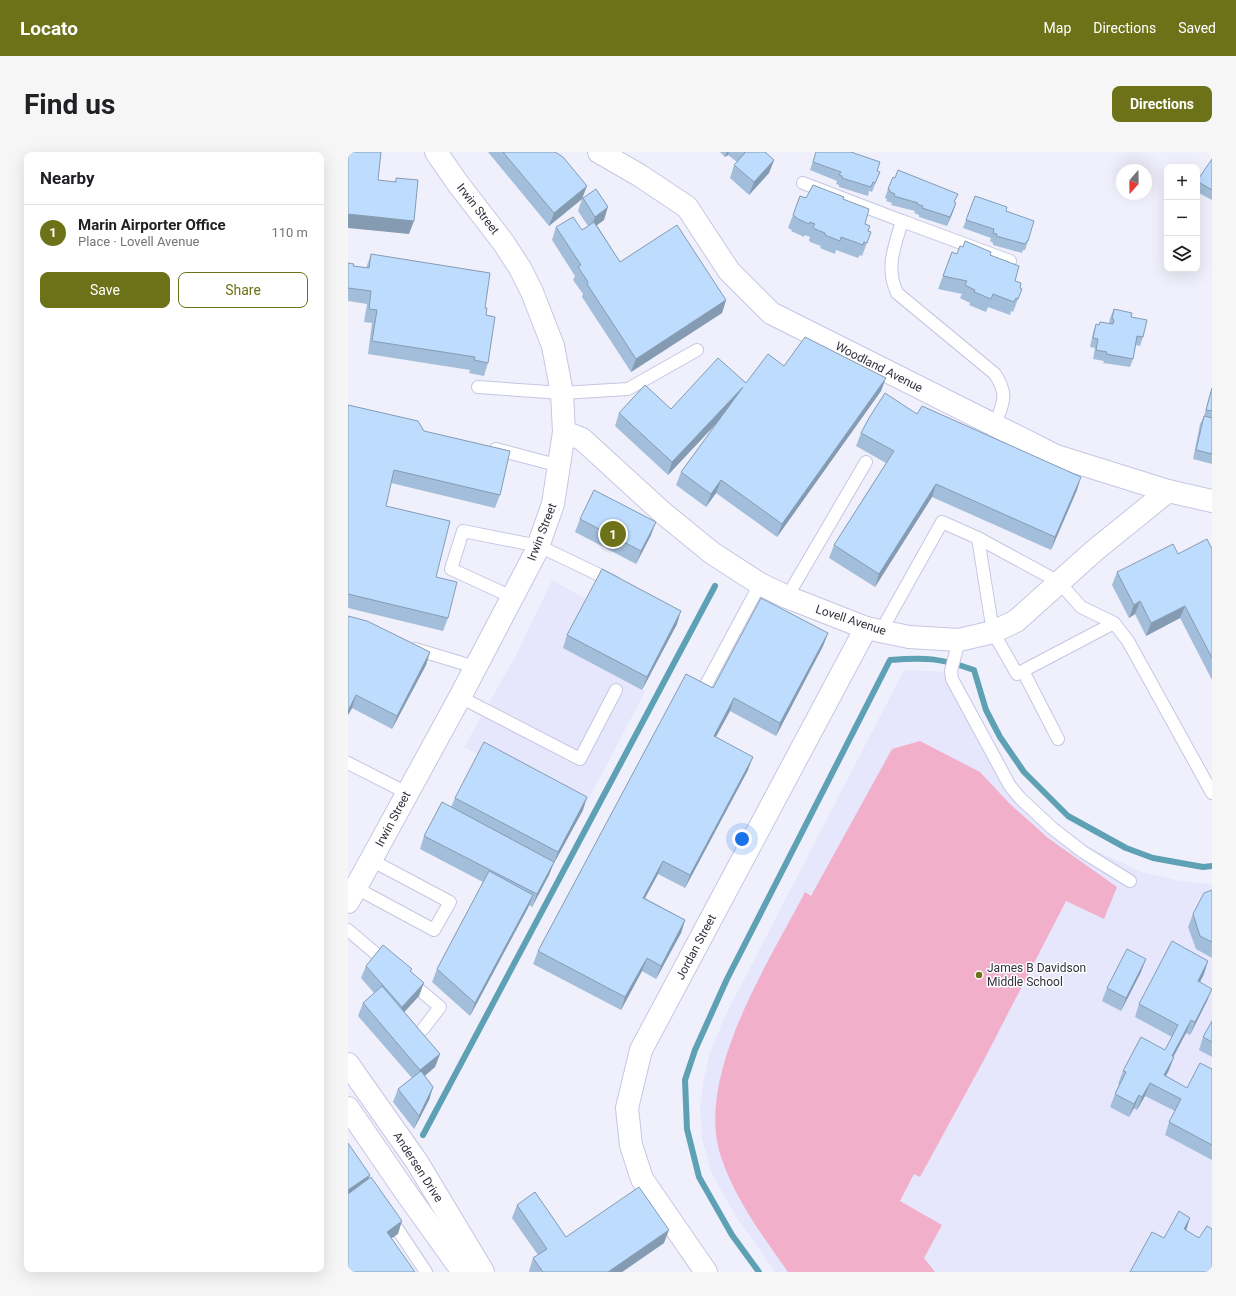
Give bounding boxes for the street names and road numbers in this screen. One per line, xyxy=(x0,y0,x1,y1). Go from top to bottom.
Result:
street label: Irwin Street xyxy=(454,181,502,237)
street label: Woodland Avenue xyxy=(833,339,925,395)
street label: Irwin Street xyxy=(525,501,559,563)
street label: Lovell Avenue xyxy=(814,602,888,638)
street label: Irwin Street xyxy=(373,789,413,849)
street label: Jordan Street xyxy=(673,912,719,982)
street label: Andersen Drive xyxy=(390,1129,446,1205)

